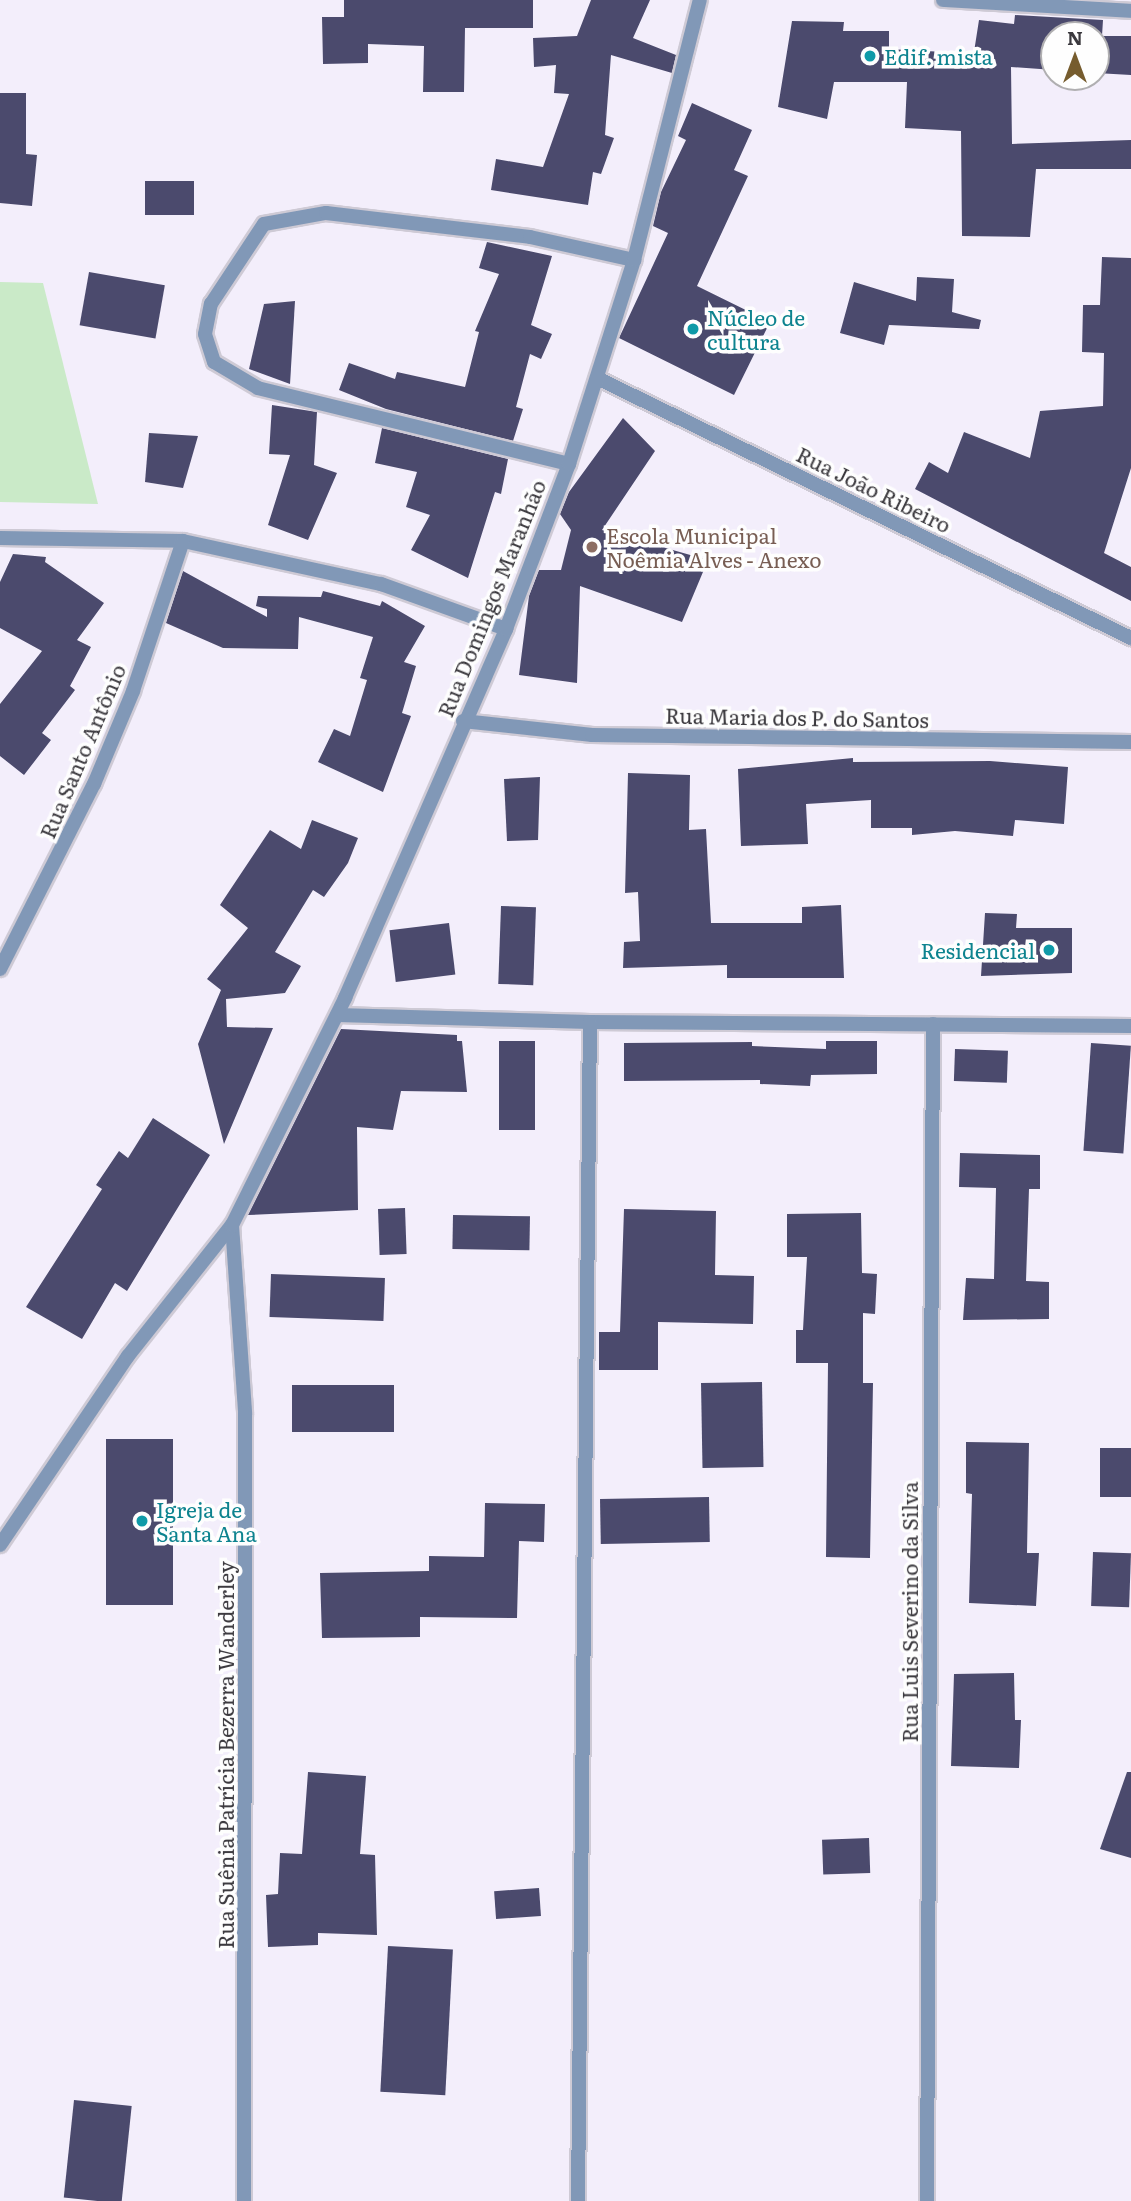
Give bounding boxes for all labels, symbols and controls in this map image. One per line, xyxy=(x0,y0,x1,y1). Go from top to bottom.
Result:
north arrow xyxy=(1040,21,1110,91)
text: N xyxy=(1067,23,1083,51)
place label: Edif. mista xyxy=(884,43,993,69)
marker: Edif. mista xyxy=(862,48,878,64)
place label: Núcleo de cultura xyxy=(707,304,805,354)
marker: Núcleo de cultura xyxy=(685,321,701,337)
street label: Rua João Ribeiro xyxy=(793,441,955,537)
street label: Rua Domingos Maranhão xyxy=(432,476,550,720)
place label: Escola Municipal Noêmia Alves - Anexo xyxy=(606,522,822,572)
marker: Escola Municipal Noêmia Alves - Anexo xyxy=(584,539,600,555)
street label: Rua Santo Antônio xyxy=(34,660,130,842)
street label: Rua Maria dos P. do Santos xyxy=(665,702,929,732)
place label: Residencial xyxy=(920,937,1035,963)
marker: Residencial xyxy=(1041,942,1057,958)
street label: Rua Luis Severino da Silva xyxy=(896,1482,922,1742)
place label: Igreja de Santa Ana xyxy=(156,1496,257,1546)
marker: Igreja de Santa Ana xyxy=(134,1513,150,1529)
street label: Rua Suênia Patrícia Bezerra Wanderley xyxy=(212,1561,238,1949)

